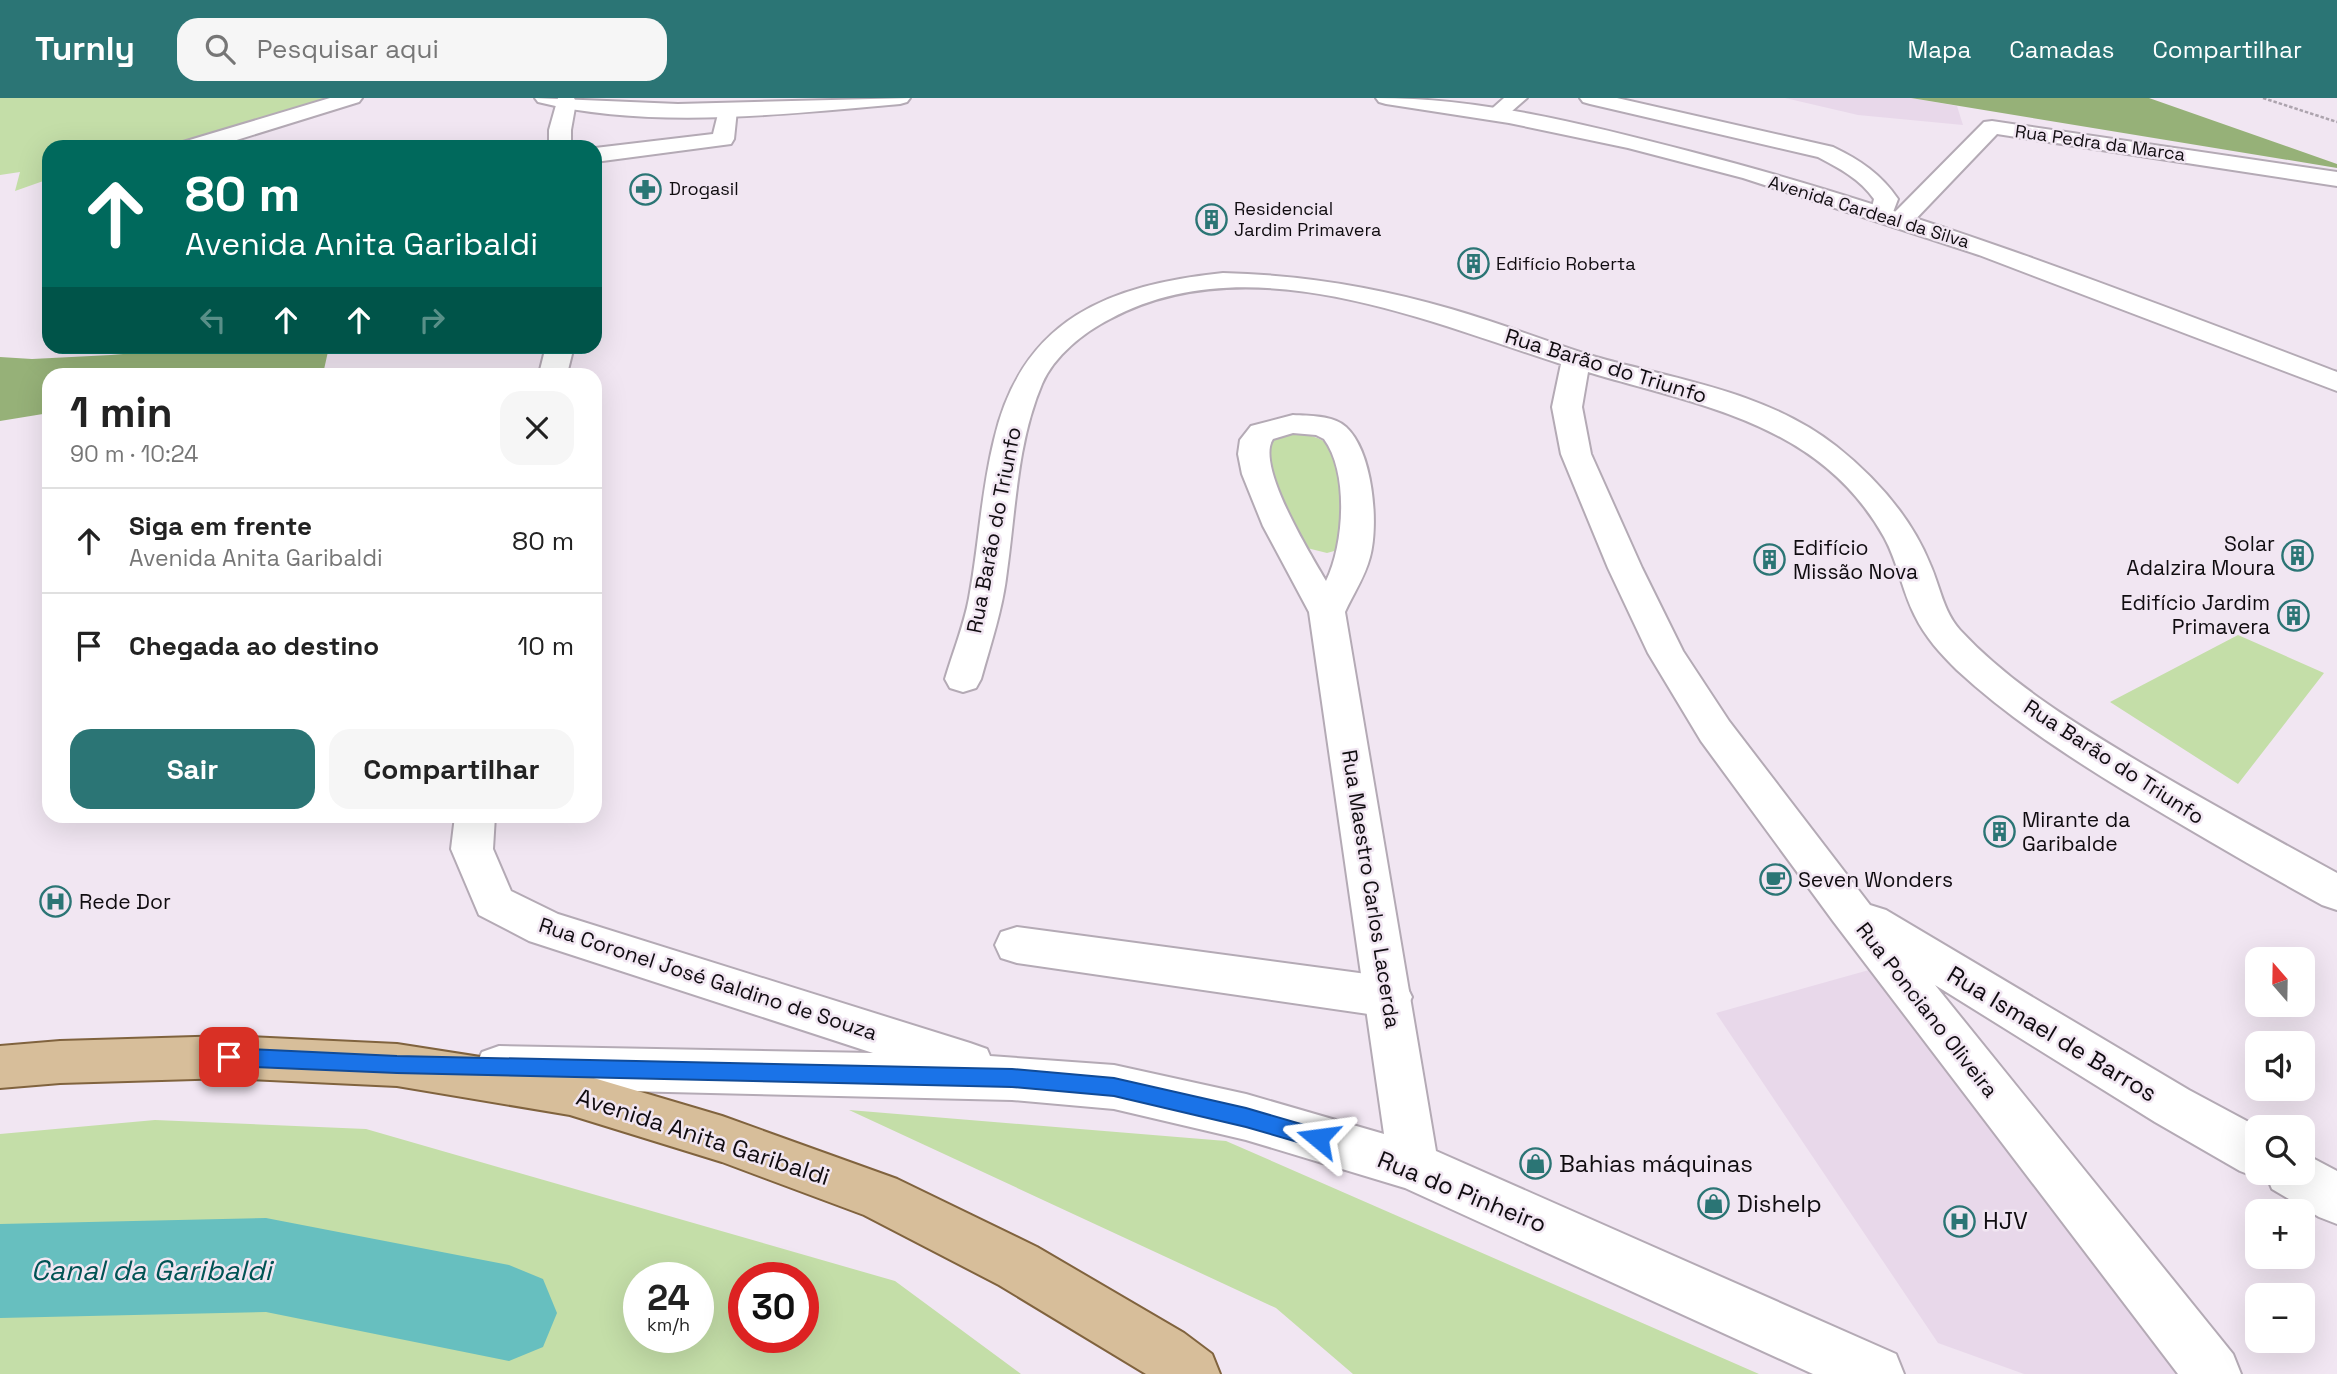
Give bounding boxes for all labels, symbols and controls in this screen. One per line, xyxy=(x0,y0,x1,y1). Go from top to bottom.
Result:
search box xyxy=(177,18,667,81)
text: Turnly xyxy=(35,28,135,70)
icon: search xyxy=(201,30,239,68)
text: Pesquisar aqui xyxy=(257,32,439,66)
text: Mapa xyxy=(1907,34,1971,65)
text: Camadas xyxy=(2009,34,2114,65)
text: Compartilhar xyxy=(2152,34,2302,65)
street label: Rua Pedra da Marca xyxy=(2013,119,2187,166)
text: 80 m xyxy=(185,163,300,225)
icon: ahead xyxy=(70,168,161,259)
street label: Avenida Cardeal da Silva xyxy=(1766,170,1973,253)
pharmacy icon: Drogasil xyxy=(629,172,663,206)
place label: Drogasil xyxy=(669,177,739,200)
place label: Residencial Jardim Primavera xyxy=(1234,197,1381,241)
building icon: Residencial Jardim Primavera xyxy=(1194,202,1228,236)
text: Avenida Anita Garibaldi xyxy=(185,224,538,264)
building icon: Edifício Roberta xyxy=(1456,247,1490,281)
place label: Edifício Roberta xyxy=(1496,252,1636,275)
icon: left xyxy=(194,301,232,339)
icon: ahead xyxy=(267,301,305,339)
icon: ahead xyxy=(340,301,378,339)
icon: right xyxy=(413,301,451,339)
street label: Rua Barão do Triunfo xyxy=(1502,322,1710,409)
text: 1 min xyxy=(70,386,173,439)
button: close xyxy=(500,391,574,465)
street label: Rua Barão do Triunfo xyxy=(960,424,1027,635)
text: 90 m · 10:24 xyxy=(70,439,198,469)
text: Siga em frente xyxy=(129,509,312,543)
icon: ahead xyxy=(70,522,108,560)
text: 80 m xyxy=(512,524,574,558)
place label: Solar Adalzira Moura xyxy=(2126,530,2275,581)
place label: Edifício Missão Nova xyxy=(1793,534,1918,585)
building icon: Solar Adalzira Moura xyxy=(2281,539,2315,573)
text: Avenida Anita Garibaldi xyxy=(129,543,383,573)
building icon: Edifício Missão Nova xyxy=(1753,543,1787,577)
place label: Edifício Jardim Primavera xyxy=(2121,589,2270,640)
building icon: Edifício Jardim Primavera xyxy=(2276,598,2310,632)
icon: arrive xyxy=(70,627,108,665)
text: Chegada ao destino xyxy=(129,629,379,663)
text: 10 m xyxy=(517,629,574,663)
street label: Rua Barão do Triunfo xyxy=(2019,693,2210,830)
button: Sair xyxy=(70,729,315,809)
button: Compartilhar xyxy=(329,729,574,809)
street label: Rua Maestro Carlos Lacerda xyxy=(1336,748,1407,1030)
place label: Mirante da Garibalde xyxy=(2022,806,2130,857)
building icon: Mirante da Garibalde xyxy=(1982,815,2016,849)
cafe icon: Seven Wonders xyxy=(1758,863,1792,897)
place label: Seven Wonders xyxy=(1798,866,1953,893)
hospital icon: Rede Dor xyxy=(39,885,73,919)
place label: Rede Dor xyxy=(79,888,171,915)
street label: Rua Coronel José Galdino de Souza xyxy=(536,911,881,1046)
street label: Rua Ponciano Oliveira xyxy=(1851,917,2004,1103)
north arrow xyxy=(2245,947,2315,1017)
map controls xyxy=(2245,947,2315,1353)
street label: Rua Ismael de Barros xyxy=(1942,959,2163,1108)
pin xyxy=(199,1027,259,1087)
button: sound xyxy=(2245,1031,2315,1101)
icon: arrive xyxy=(210,1038,248,1076)
street label: Avenida Anita Garibaldi xyxy=(572,1081,834,1192)
position arrow xyxy=(1281,1101,1355,1175)
button: search xyxy=(2245,1115,2315,1185)
street label: Rua do Pinheiro xyxy=(1373,1144,1551,1240)
shop icon: Bahias máquinas xyxy=(1519,1147,1553,1181)
place label: Bahias máquinas xyxy=(1559,1148,1753,1179)
shop icon: Dishelp xyxy=(1697,1187,1731,1221)
place label: Dishelp xyxy=(1737,1188,1822,1219)
button: + xyxy=(2245,1199,2315,1269)
hospital icon: HJV xyxy=(1943,1204,1977,1238)
place label: HJV xyxy=(1983,1205,2028,1236)
water label: Canal da Garibaldi xyxy=(31,1252,274,1288)
speed limit sign: 30 xyxy=(728,1262,819,1353)
text: 24 xyxy=(647,1276,690,1320)
button: − xyxy=(2245,1283,2315,1353)
text: km/h xyxy=(647,1313,690,1336)

